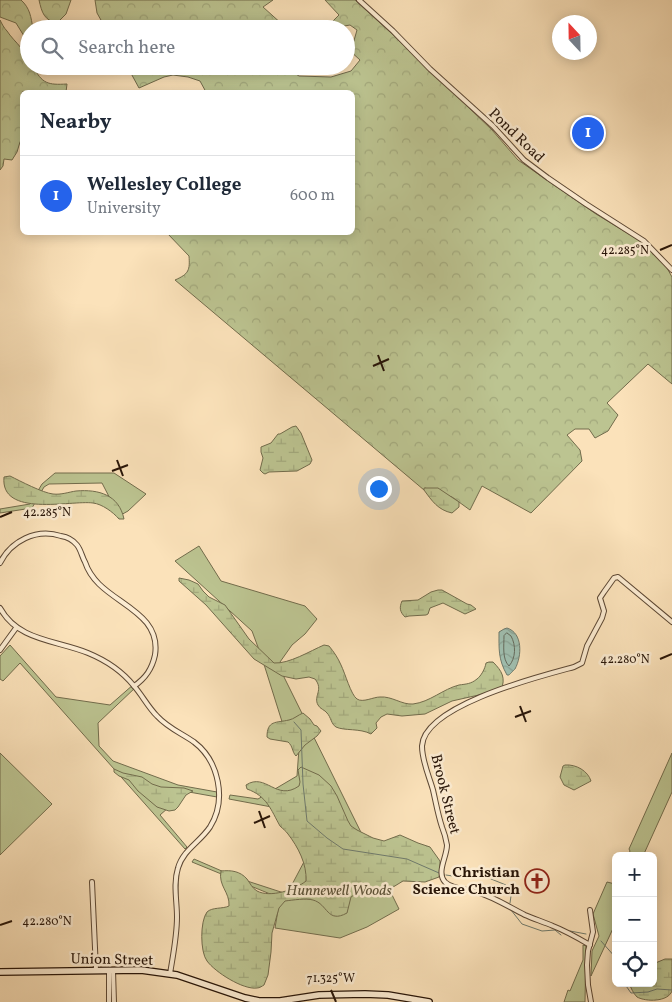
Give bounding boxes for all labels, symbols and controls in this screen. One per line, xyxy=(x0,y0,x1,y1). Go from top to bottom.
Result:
north arrow xyxy=(552,15,597,60)
search box xyxy=(20,20,355,75)
icon: search xyxy=(38,34,66,62)
text: Search here xyxy=(78,35,175,61)
street label: Pond Road xyxy=(483,104,549,168)
text: Nearby xyxy=(40,108,111,137)
pin: 1 xyxy=(572,114,604,152)
text: Wellesley College xyxy=(87,172,241,198)
text: 1 xyxy=(53,185,59,207)
text: 600 m xyxy=(290,185,335,207)
text: University xyxy=(87,198,161,220)
text: 42.285°N xyxy=(601,243,649,259)
your location xyxy=(366,476,392,502)
text: 42.285°N xyxy=(23,505,71,521)
text: 42.280°N xyxy=(600,652,650,668)
street label: Brook Street xyxy=(424,752,465,837)
map controls xyxy=(612,852,657,987)
button: + xyxy=(612,852,657,897)
place label: Christian Science Church xyxy=(413,863,520,901)
church icon: Christian Science Church xyxy=(524,868,550,894)
park label: Hunnewell Woods xyxy=(286,881,392,902)
button: − xyxy=(612,897,657,942)
text: 42.280°N xyxy=(22,914,72,930)
button: locate xyxy=(612,942,657,987)
street label: Union Street xyxy=(70,949,154,972)
text: 71.325°W xyxy=(307,971,355,987)

